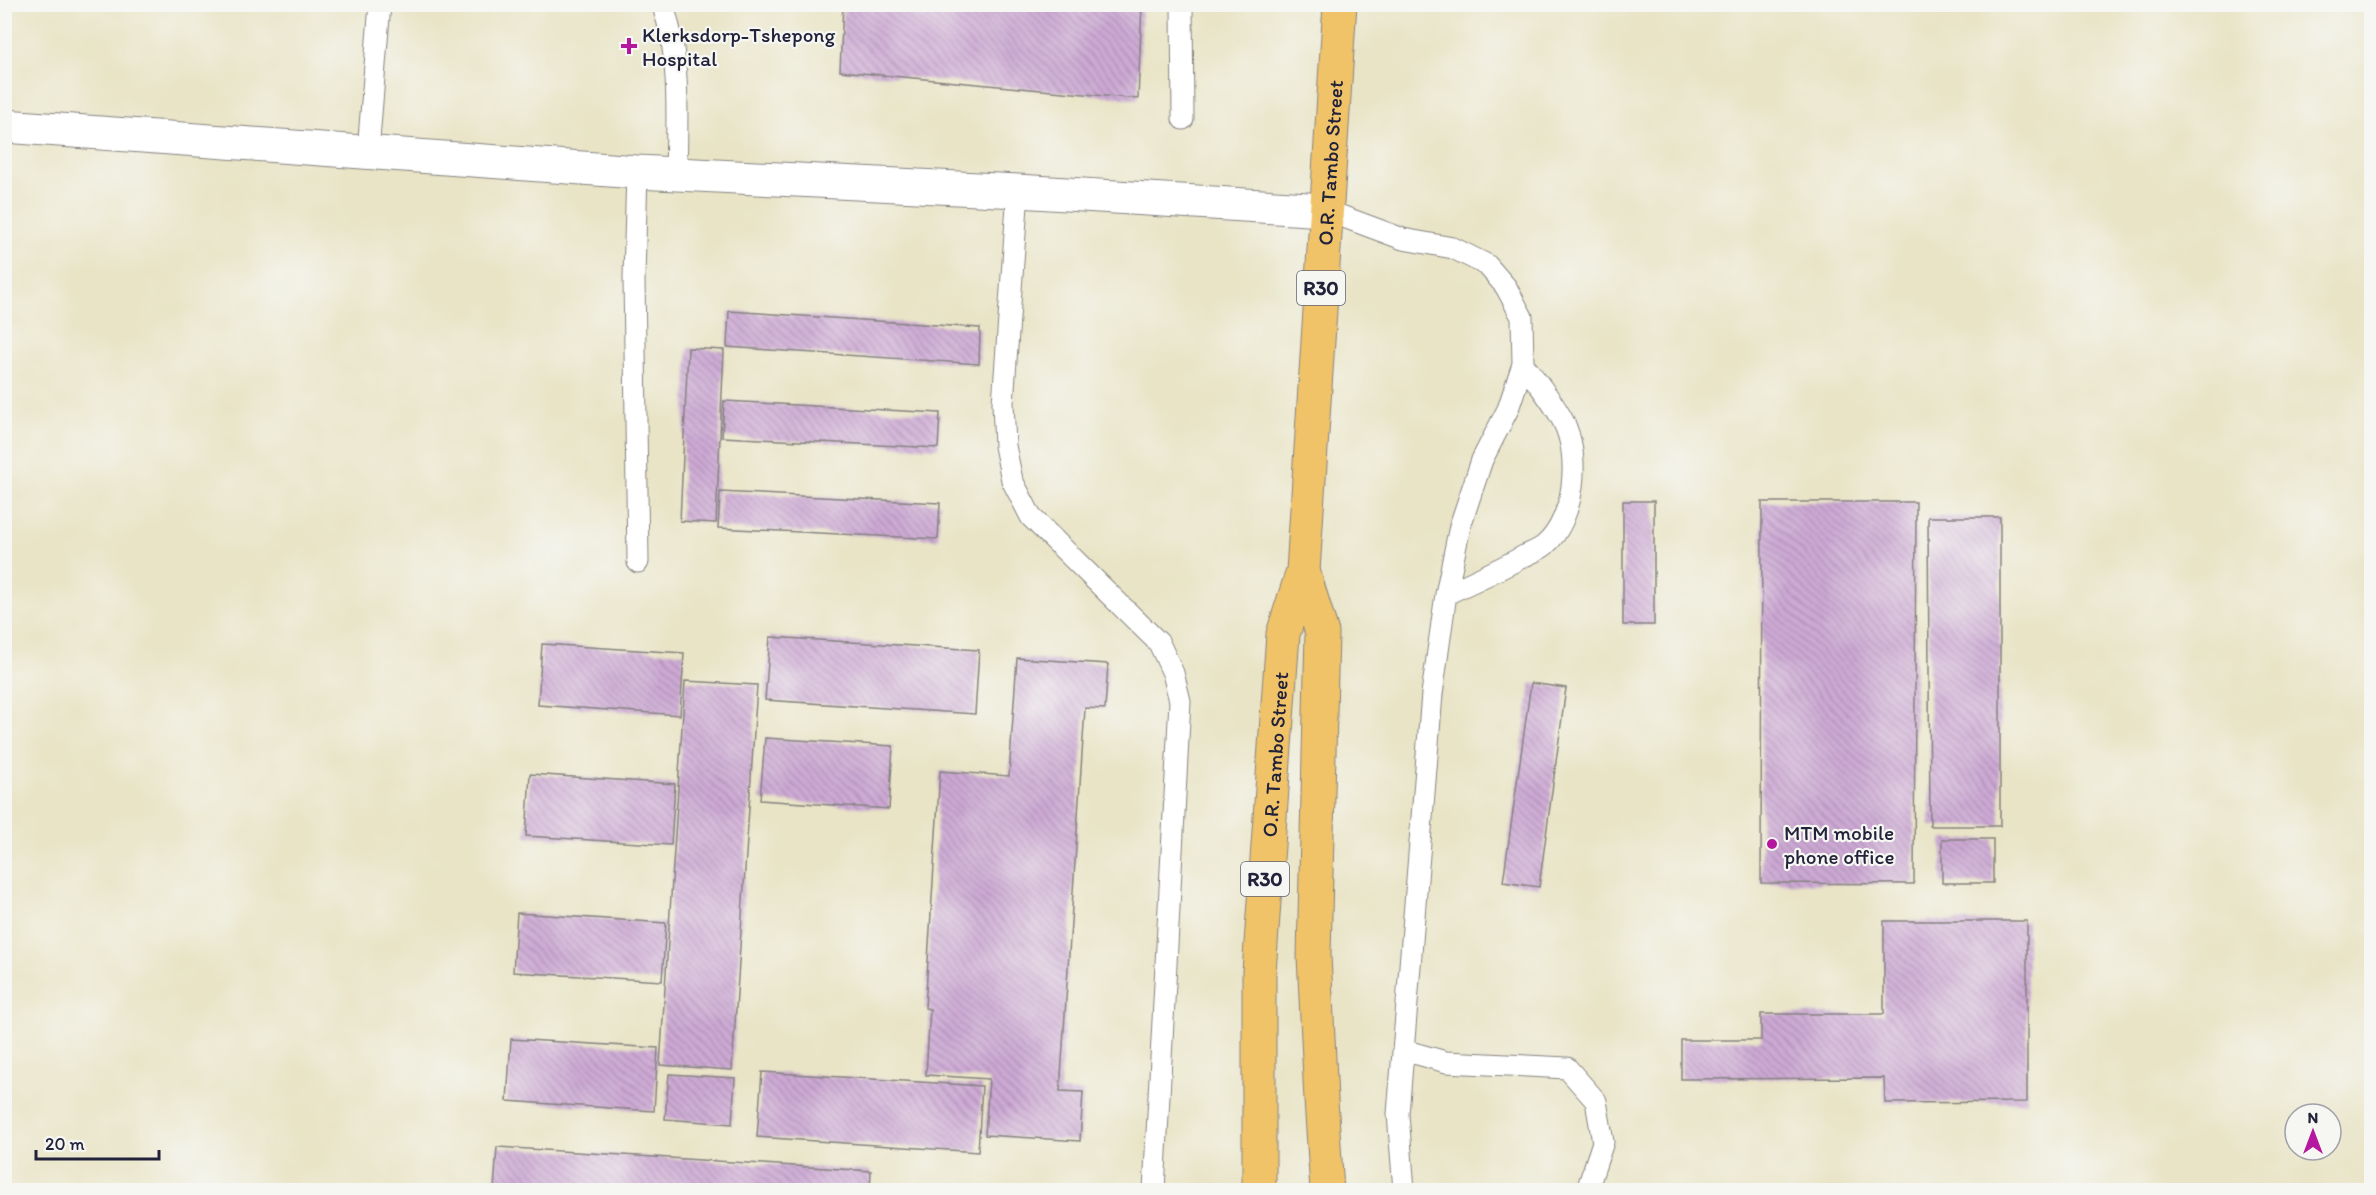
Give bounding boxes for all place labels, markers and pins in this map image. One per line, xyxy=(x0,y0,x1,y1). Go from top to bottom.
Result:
place label: Klerksdorp-Tshepong Hospital xyxy=(642,22,836,71)
marker: Klerksdorp-Tshepong Hospital xyxy=(620,37,638,55)
place label: MTM mobile phone office xyxy=(1784,820,1894,869)
marker: MTM mobile phone office xyxy=(1765,837,1779,851)

